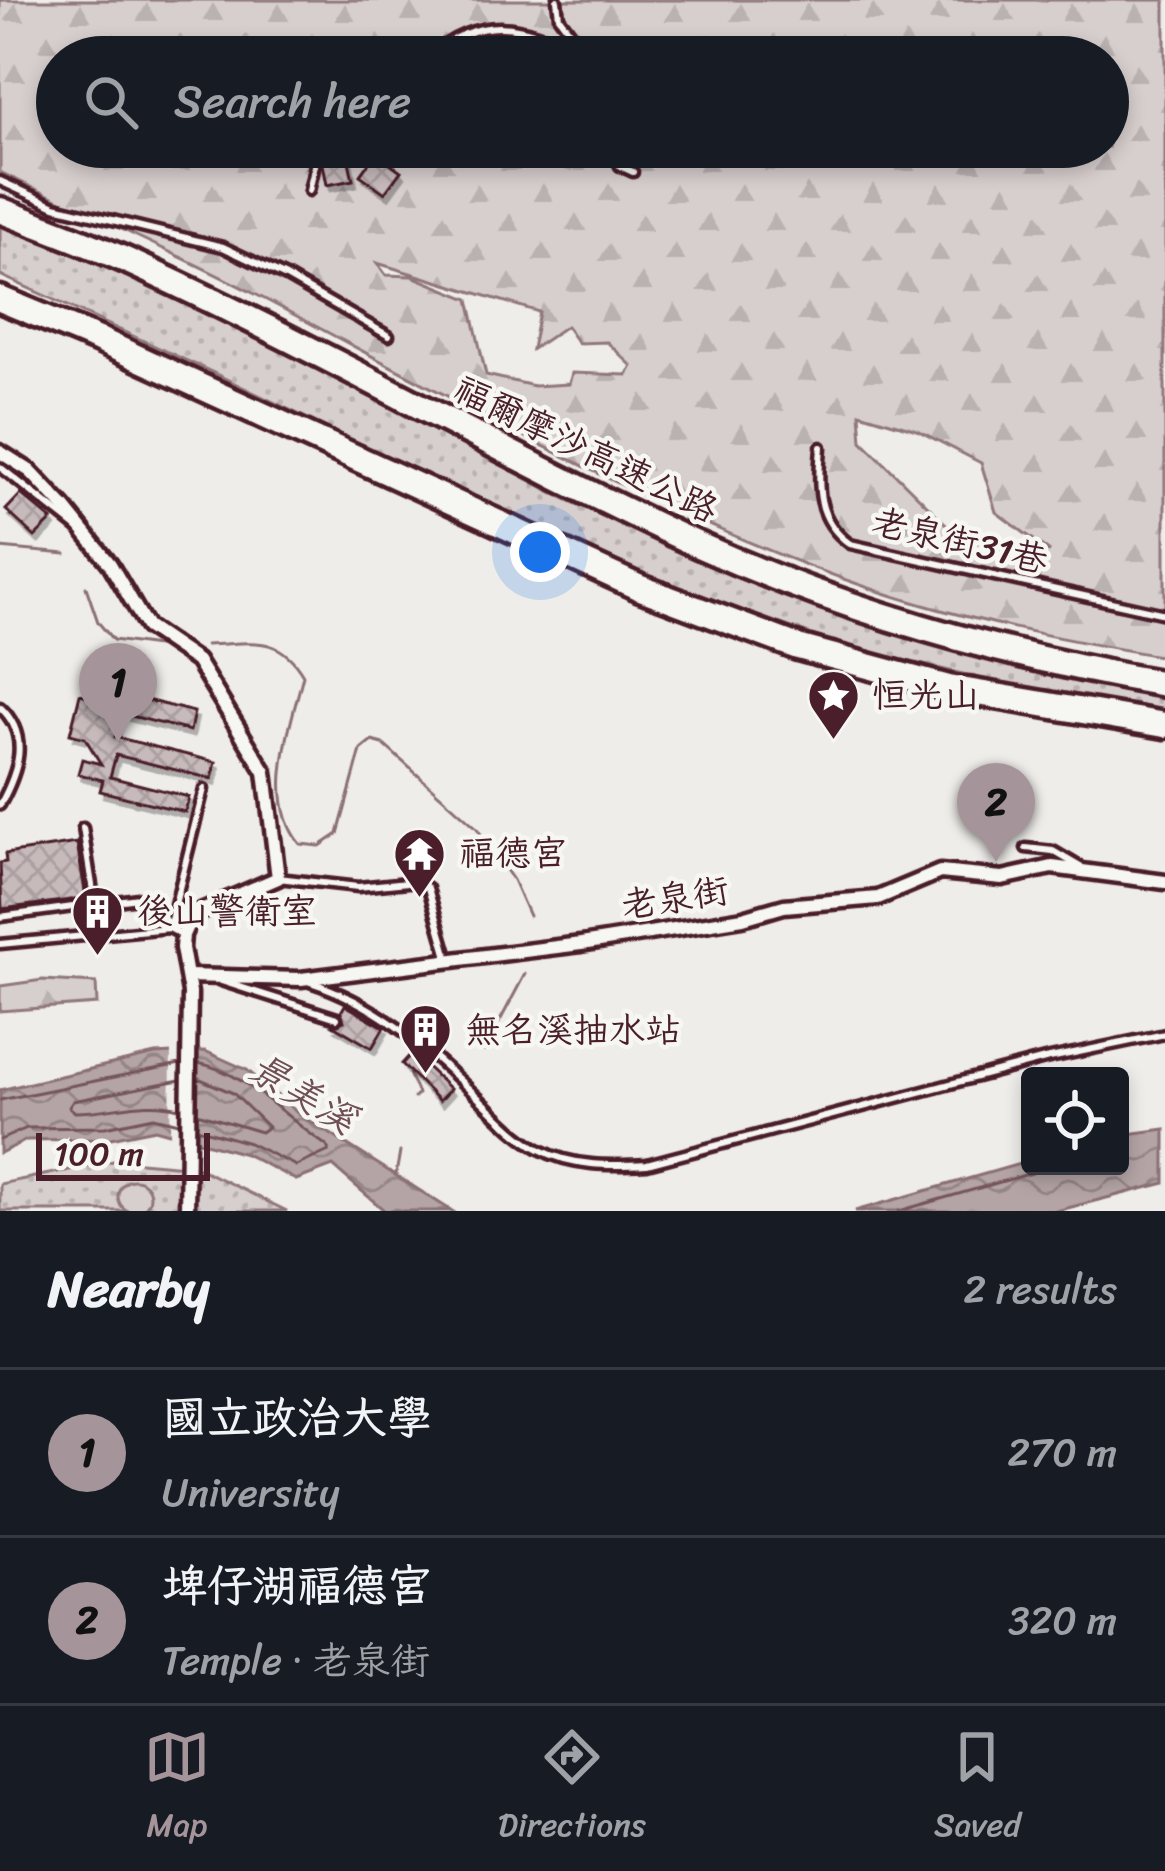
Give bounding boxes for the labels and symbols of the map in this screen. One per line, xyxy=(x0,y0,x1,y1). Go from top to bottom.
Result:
street label: 福爾摩沙高速公路 xyxy=(443,357,729,541)
street label: 老泉街31巷 xyxy=(865,490,1055,592)
your location xyxy=(510,522,570,582)
pin: 1 xyxy=(79,643,157,742)
place label: 恒光山 xyxy=(872,663,980,727)
place icon: 恒光山 xyxy=(805,667,861,741)
pin: 2 xyxy=(957,763,1035,862)
place label: 福德宮 xyxy=(459,821,567,885)
temple icon: 福德宮 xyxy=(392,825,448,899)
street label: 老泉街 xyxy=(617,858,733,938)
place label: 後山警衛室 xyxy=(137,879,317,943)
building icon: 後山警衛室 xyxy=(70,883,126,957)
place label: 無名溪抽水站 xyxy=(465,998,681,1062)
building icon: 無名溪抽水站 xyxy=(398,1002,454,1076)
water label: 景美溪 xyxy=(235,1033,373,1154)
scale bar xyxy=(36,1127,210,1180)

